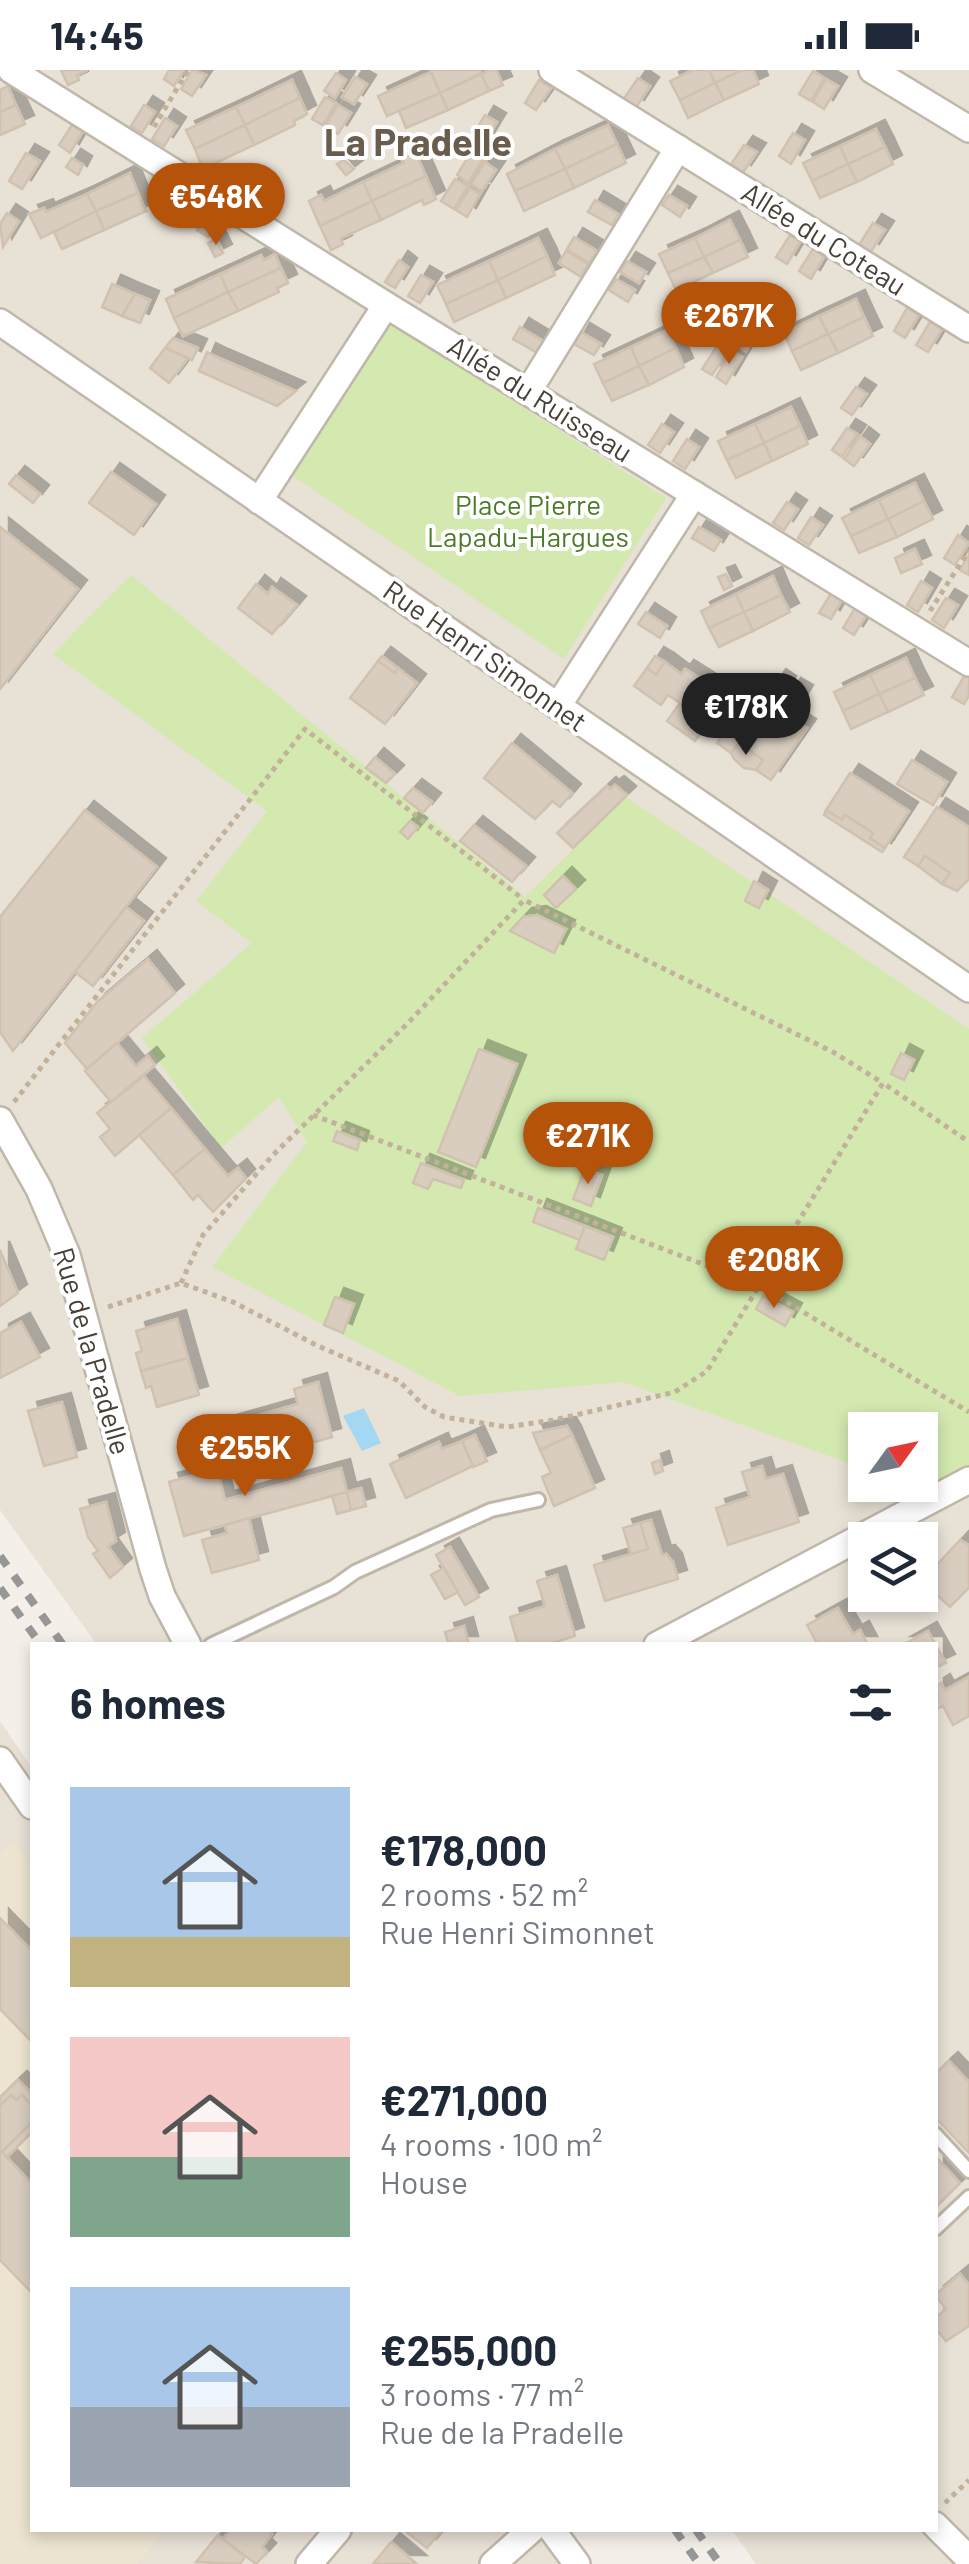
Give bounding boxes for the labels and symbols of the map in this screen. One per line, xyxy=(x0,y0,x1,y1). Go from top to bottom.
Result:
district label: La Pradelle xyxy=(324,118,512,164)
pin: €548K xyxy=(146,163,286,248)
street label: Allée du Coteau xyxy=(736,174,913,302)
pin: €267K xyxy=(659,282,799,367)
street label: Allée du Ruisseau xyxy=(442,328,639,469)
park label: Place Pierre Lapadu-Hargues xyxy=(427,487,629,553)
street label: Rue Henri Simonnet xyxy=(377,572,594,738)
pin: €178K xyxy=(676,673,816,758)
pin: €271K xyxy=(518,1102,658,1187)
pin: €208K xyxy=(704,1226,844,1311)
street label: Rue de la Pradelle xyxy=(47,1243,139,1458)
north arrow xyxy=(848,1412,938,1502)
pin: €255K xyxy=(175,1414,315,1499)

